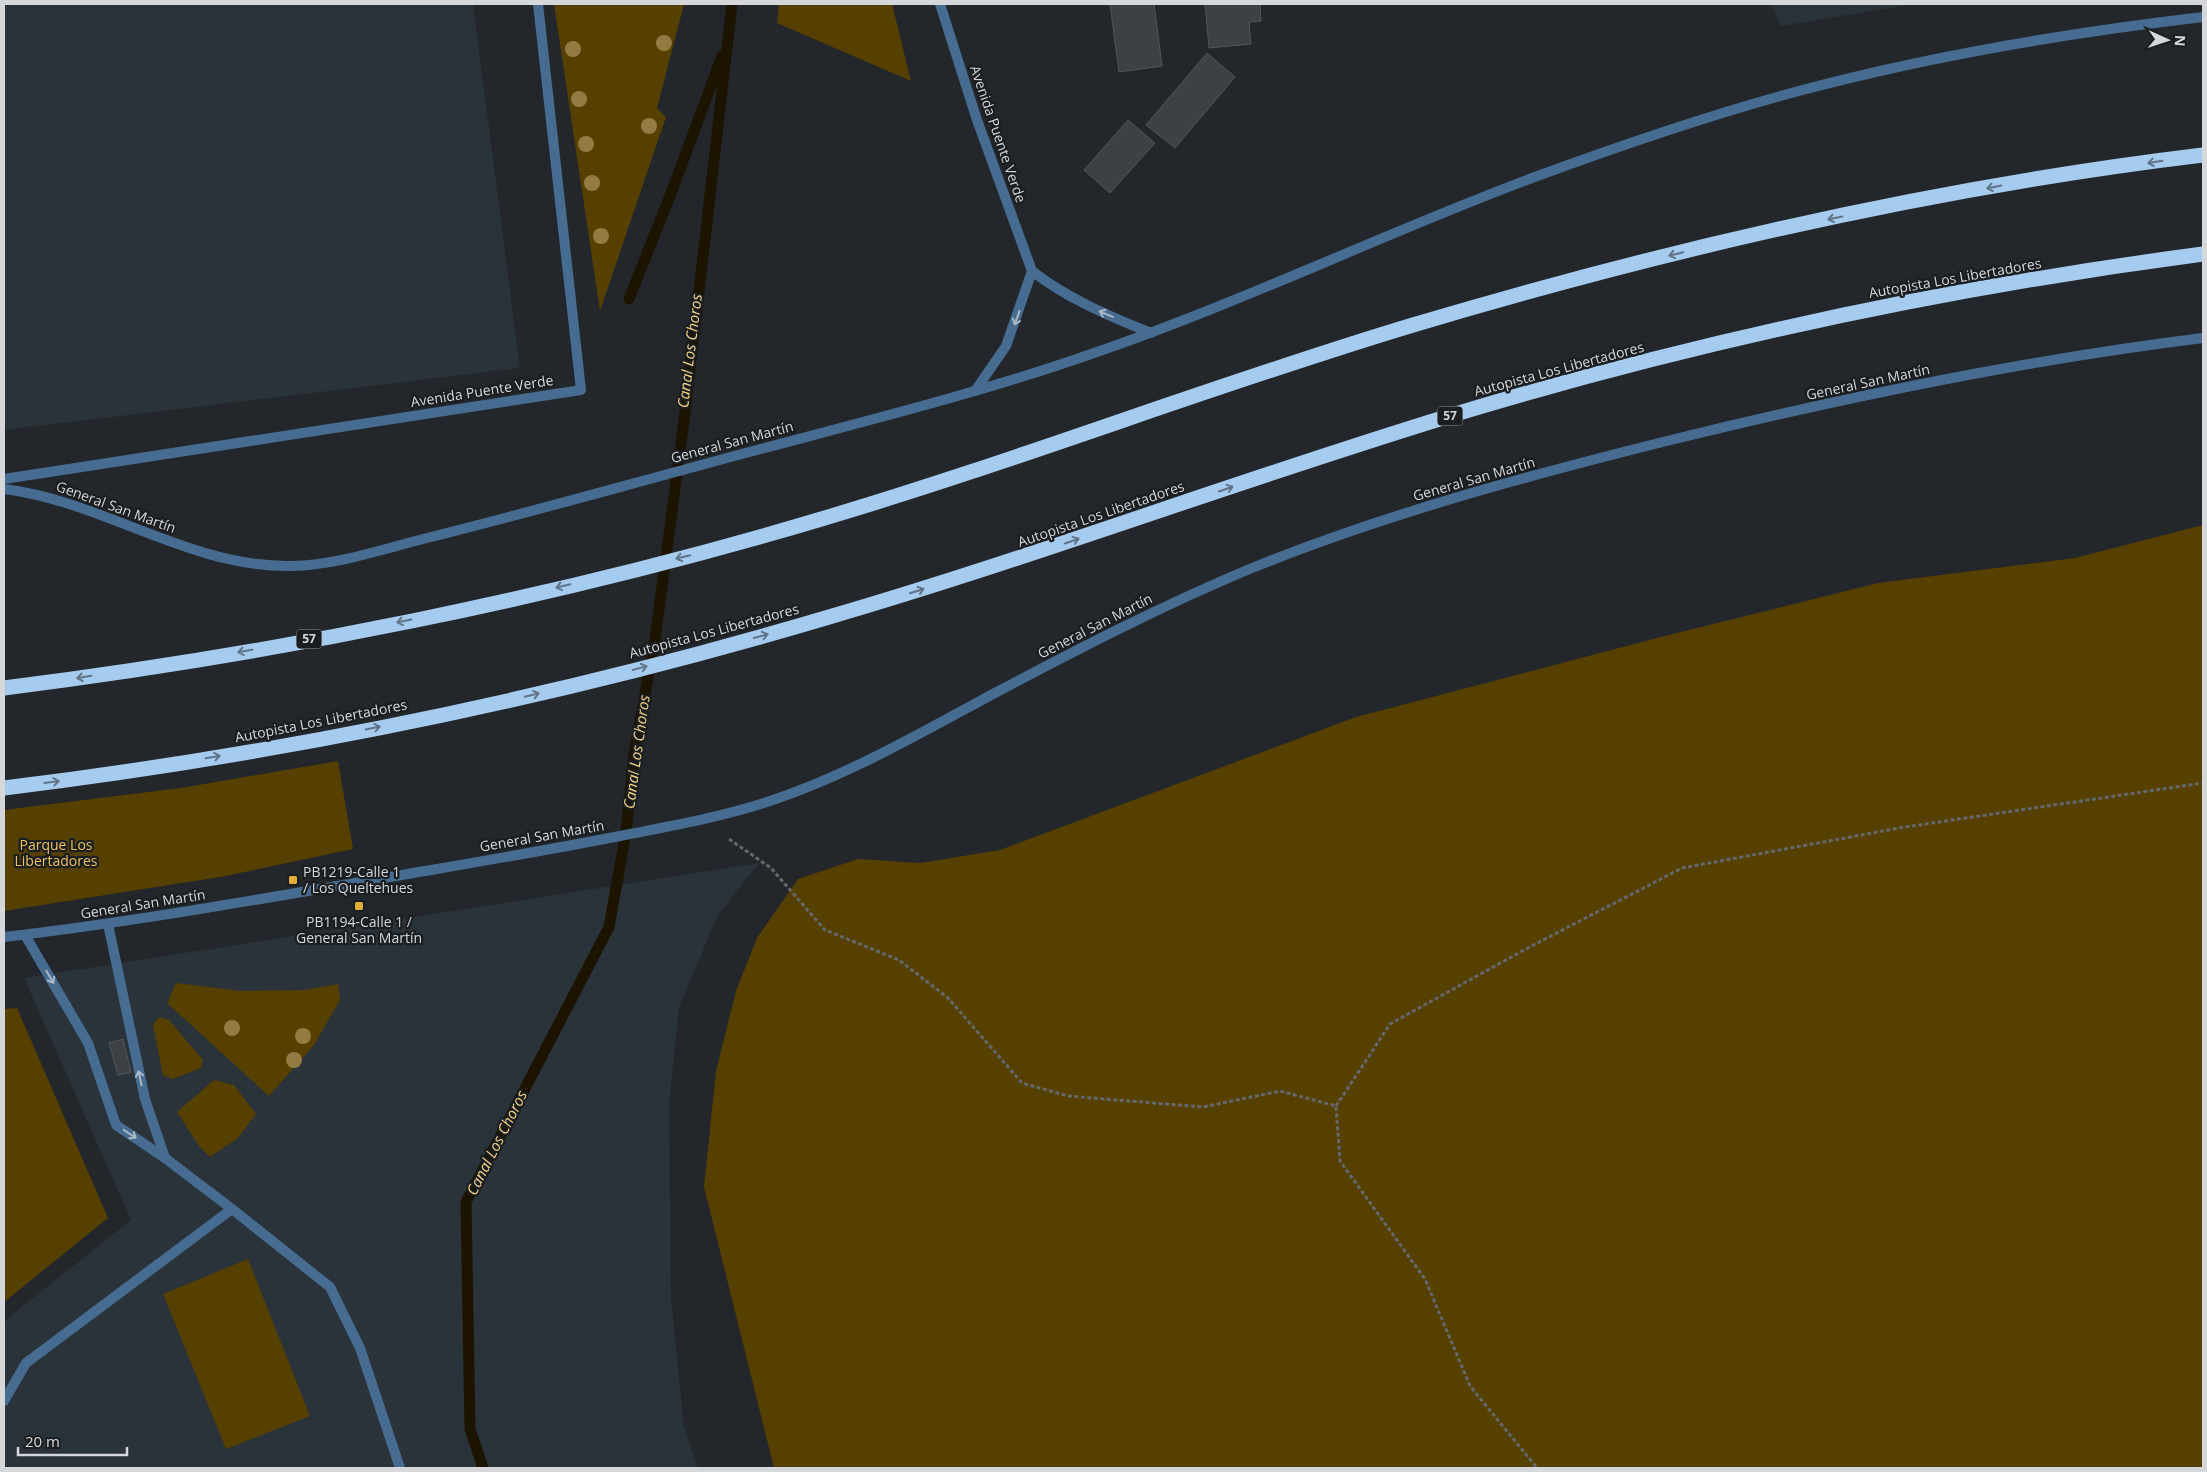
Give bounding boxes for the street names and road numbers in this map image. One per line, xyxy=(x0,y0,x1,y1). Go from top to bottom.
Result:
street label: Avenida Puente Verde xyxy=(966,63,1031,205)
street label: Autopista Los Libertadores xyxy=(1867,253,2043,302)
street label: Autopista Los Libertadores xyxy=(1472,337,1646,400)
street label: General San Martín xyxy=(1804,359,1932,404)
street label: Avenida Puente Verde xyxy=(409,370,555,411)
road number: 57 xyxy=(1438,406,1462,426)
street label: General San Martín xyxy=(669,416,795,467)
street label: General San Martín xyxy=(1411,452,1537,505)
street label: General San Martín xyxy=(54,476,179,537)
street label: Autopista Los Libertadores xyxy=(1015,476,1187,551)
street label: General San Martín xyxy=(1034,588,1155,663)
street label: Autopista Los Libertadores xyxy=(627,599,801,662)
road number: 57 xyxy=(296,630,322,648)
street label: Autopista Los Libertadores xyxy=(233,694,409,747)
street label: General San Martín xyxy=(478,815,606,856)
street label: General San Martín xyxy=(79,884,207,923)

